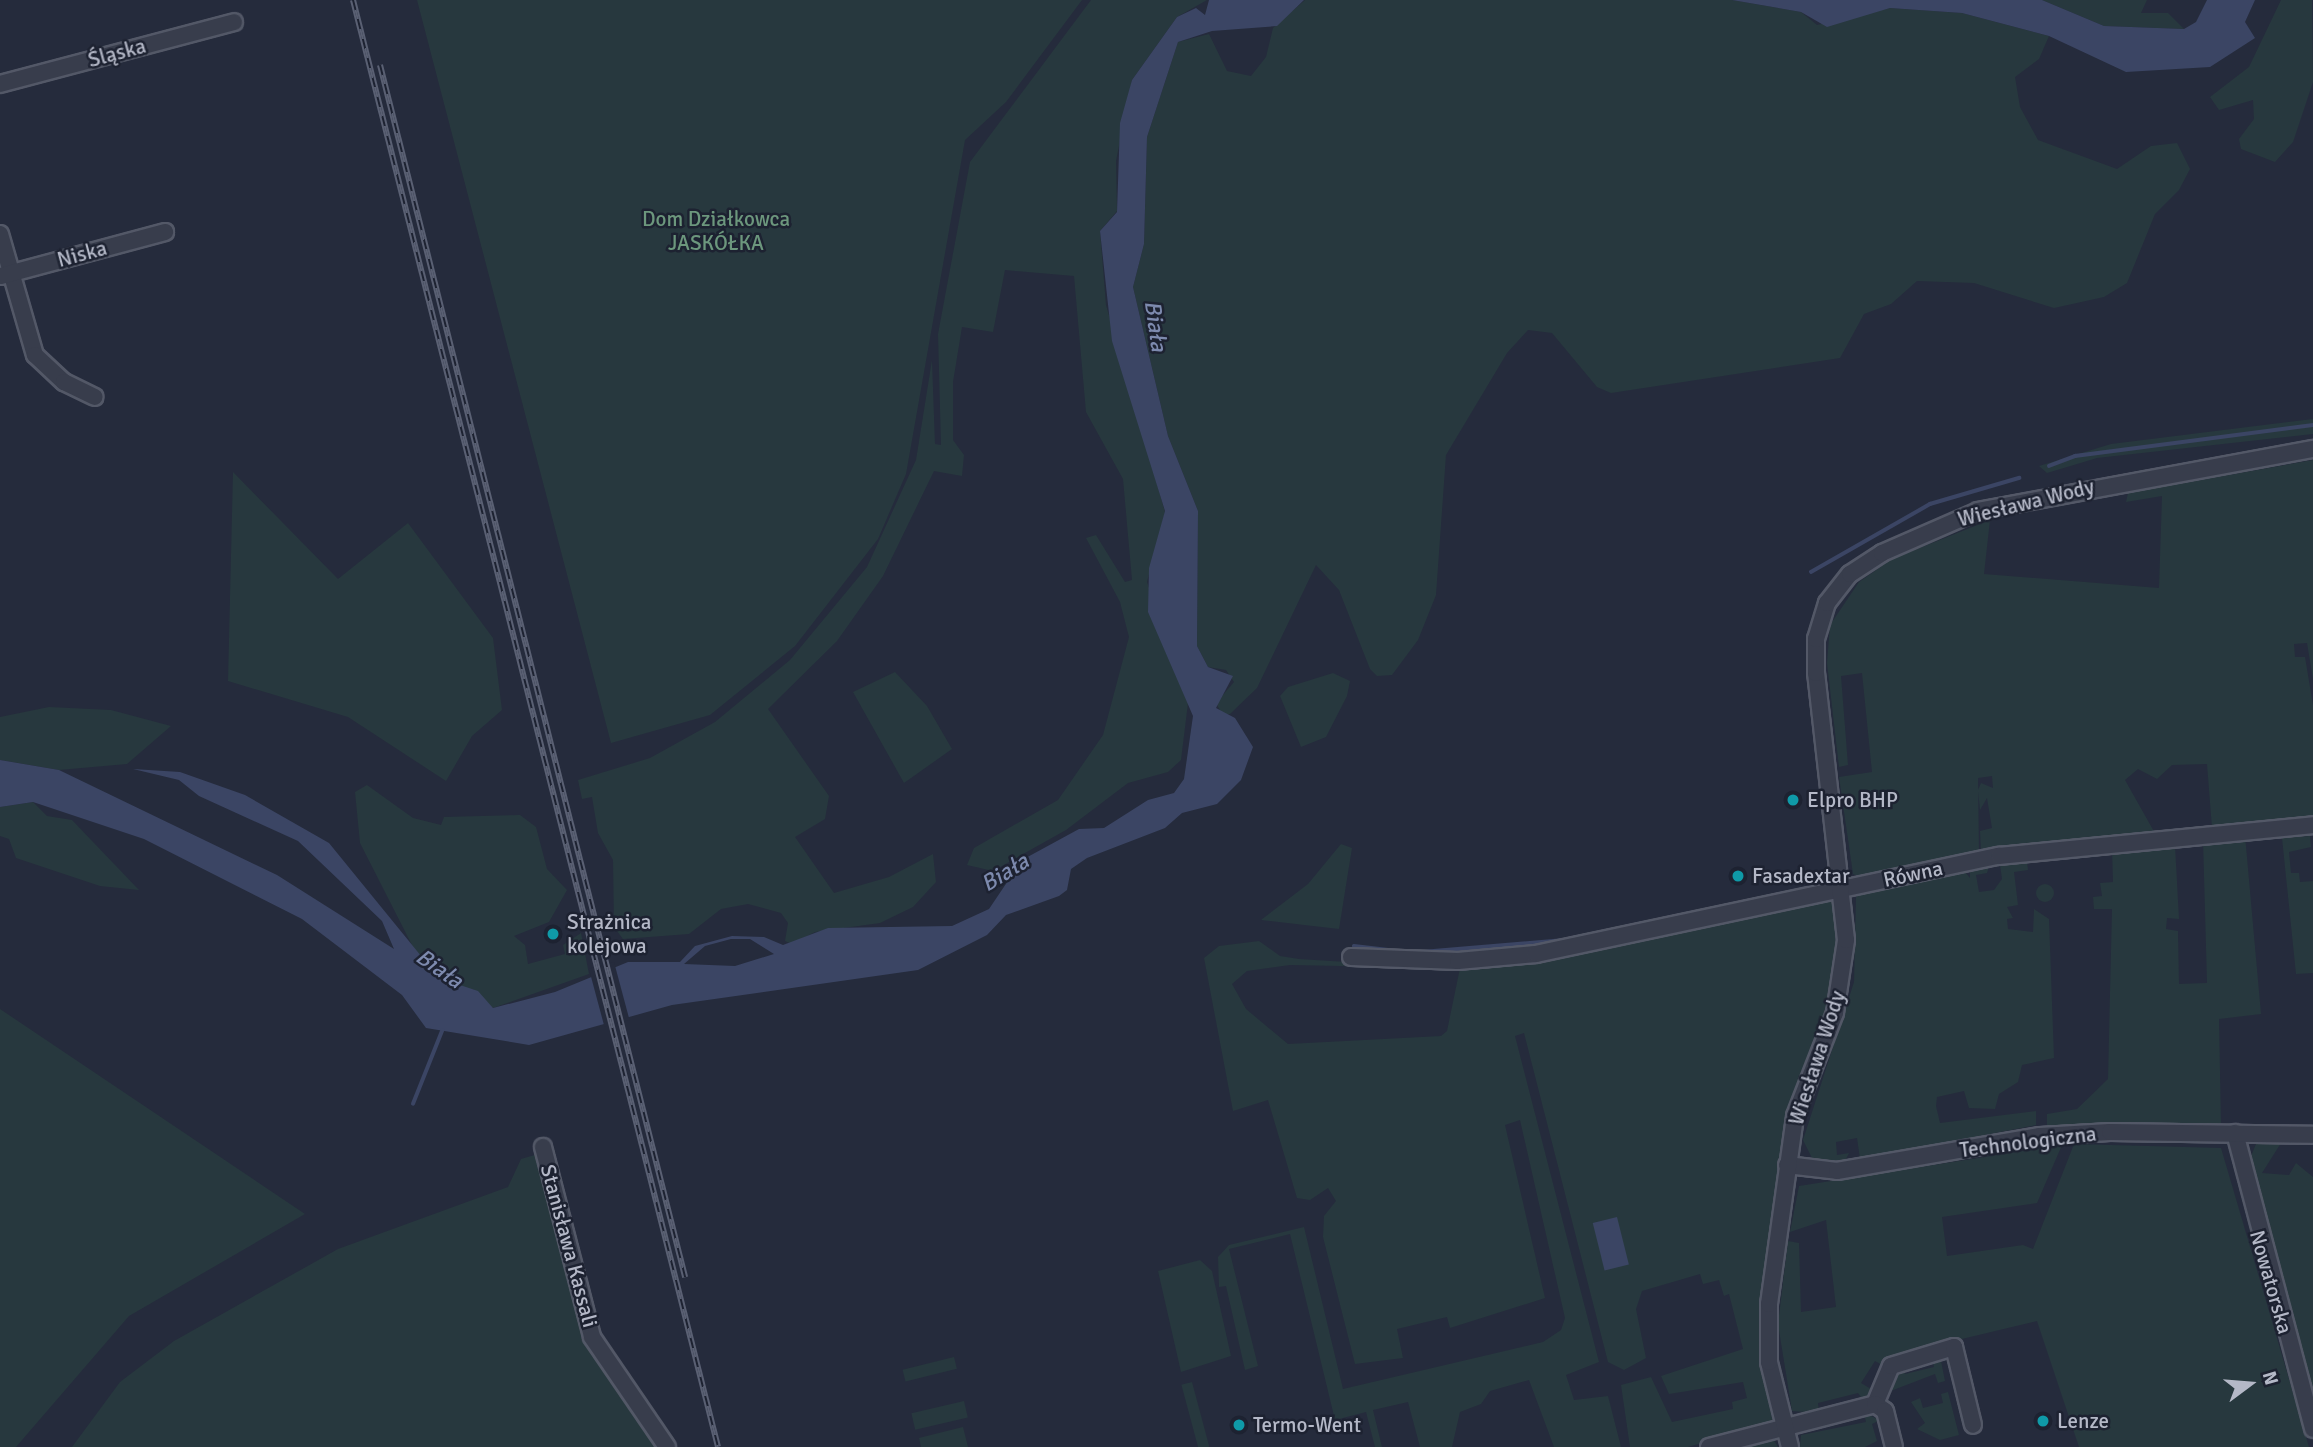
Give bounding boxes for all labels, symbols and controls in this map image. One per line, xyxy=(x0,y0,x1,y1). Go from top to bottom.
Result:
street label: Śląska xyxy=(85,33,149,73)
park label: Dom Działkowca JASKÓŁKA xyxy=(642,206,790,256)
street label: Niska xyxy=(54,235,110,273)
water label: Biała xyxy=(1138,299,1172,353)
street label: Wiesława Wody xyxy=(1955,474,2097,532)
place label: Elpro BHP xyxy=(1807,787,1898,813)
marker: Elpro BHP xyxy=(1785,792,1801,808)
water label: Biała xyxy=(976,848,1034,898)
street label: Równa xyxy=(1881,855,1945,893)
place label: Fasadextar xyxy=(1752,863,1850,889)
marker: Fasadextar xyxy=(1730,868,1746,884)
place label: Strażnica kolejowa xyxy=(567,909,651,959)
marker: Strażnica kolejowa xyxy=(545,926,561,942)
water label: Biała xyxy=(410,943,468,995)
street label: Wiesława Wody xyxy=(1783,988,1851,1128)
street label: Technologiczna xyxy=(1958,1121,2098,1163)
street label: Stanisława Kassali xyxy=(535,1162,603,1330)
street label: Nowatorska xyxy=(2244,1227,2298,1337)
north arrow xyxy=(2215,1349,2285,1419)
text: N xyxy=(2257,1369,2284,1388)
place label: Lenze xyxy=(2057,1408,2109,1434)
place label: Termo-Went xyxy=(1253,1412,1361,1438)
marker: Lenze xyxy=(2035,1413,2051,1429)
marker: Termo-Went xyxy=(1231,1417,1247,1433)

